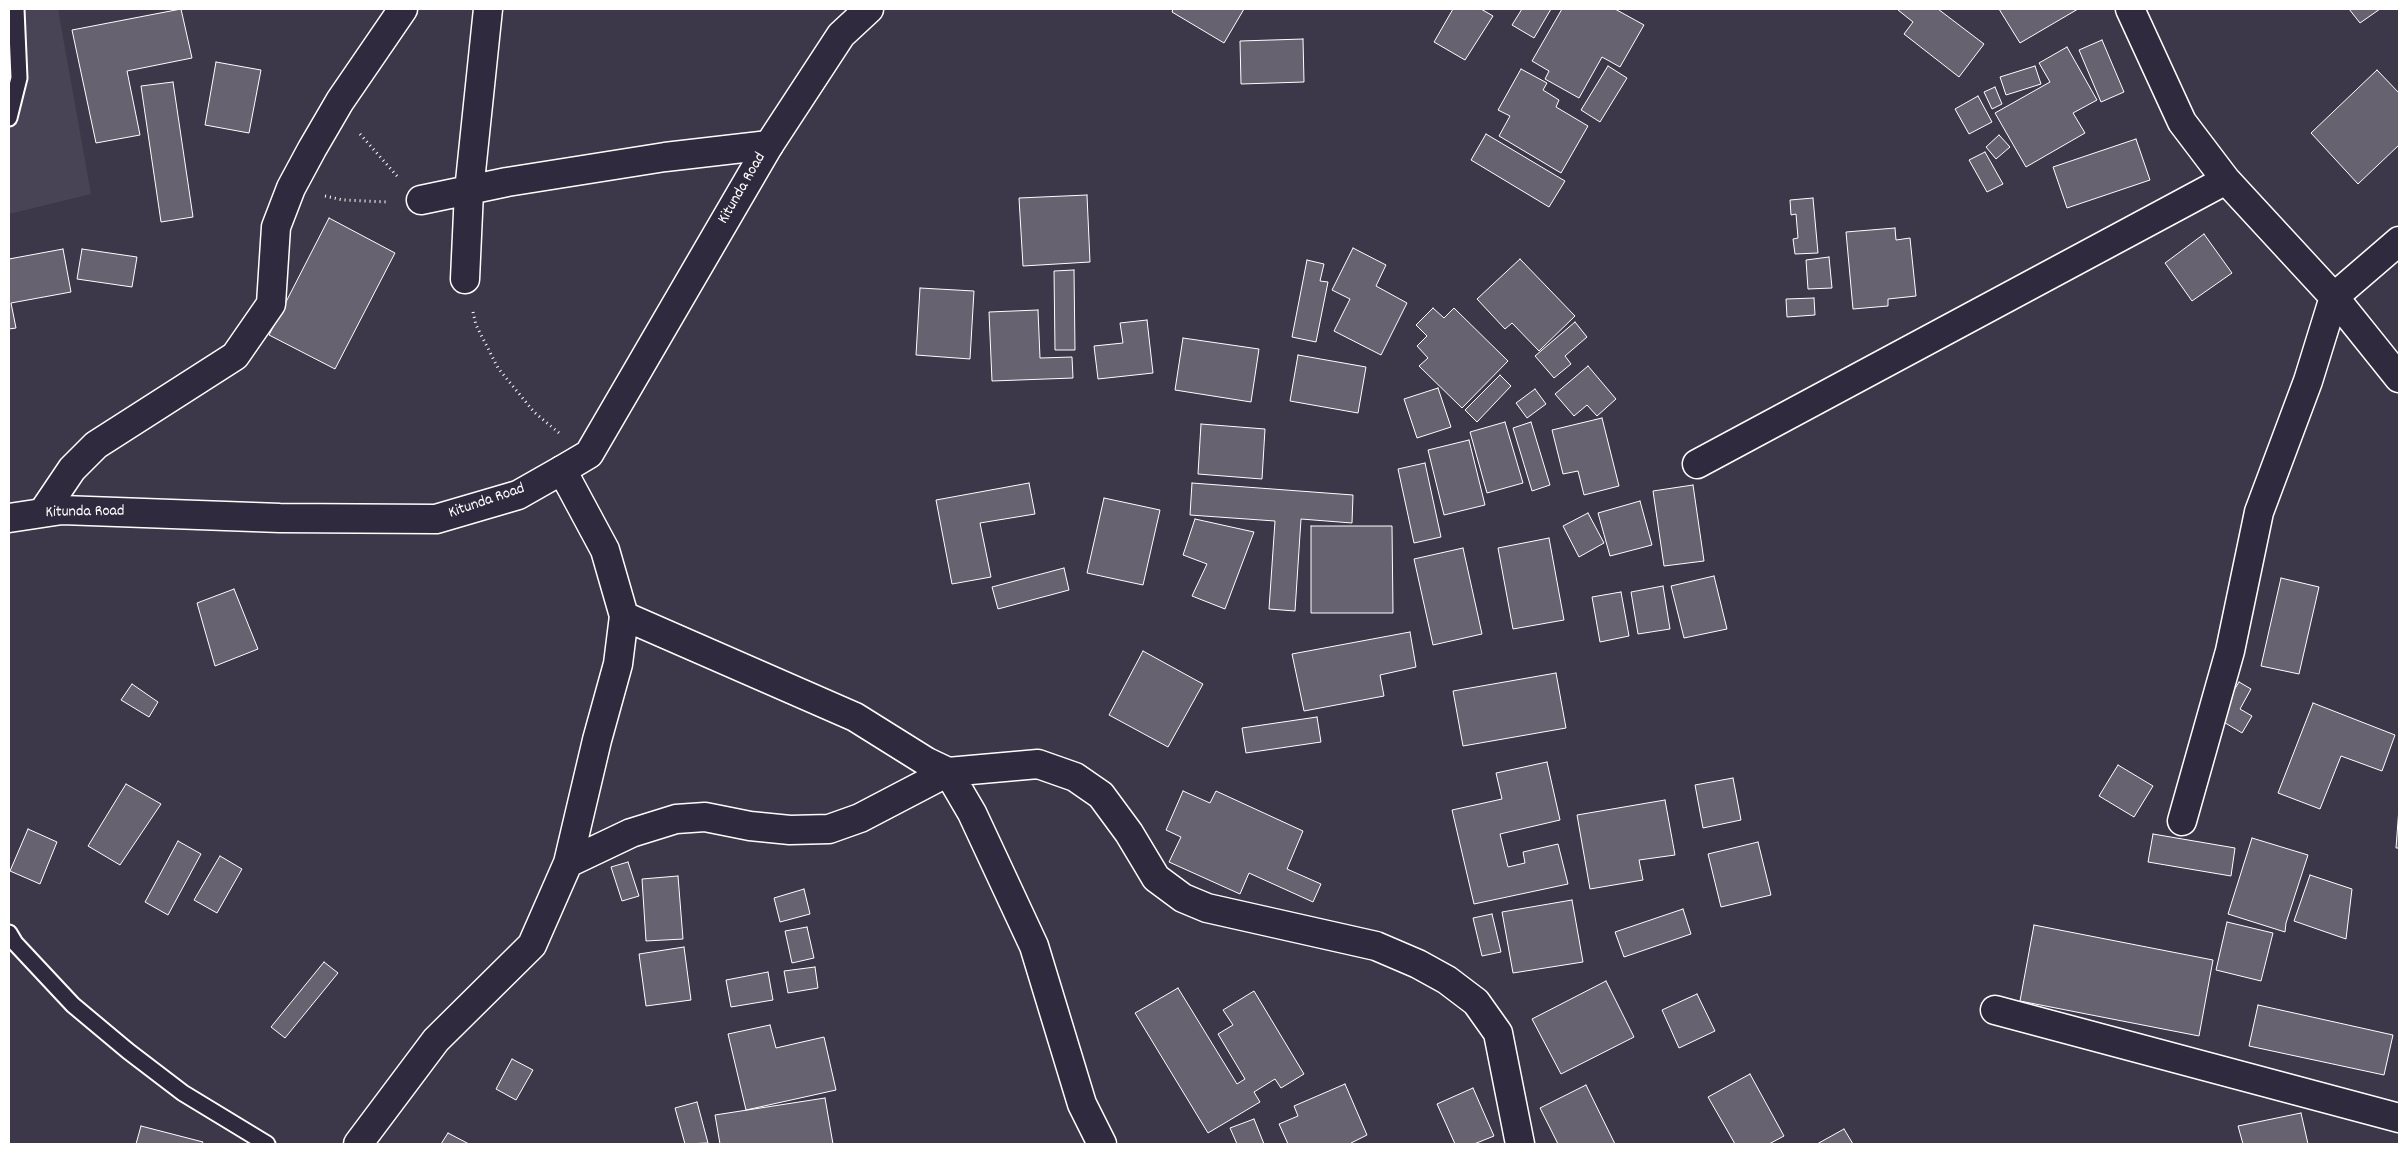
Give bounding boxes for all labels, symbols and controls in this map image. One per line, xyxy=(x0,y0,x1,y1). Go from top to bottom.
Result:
street label: Kitunda Road xyxy=(715,150,771,228)
street label: Kitunda Road xyxy=(446,480,528,524)
street label: Kitunda Road xyxy=(45,503,125,523)

